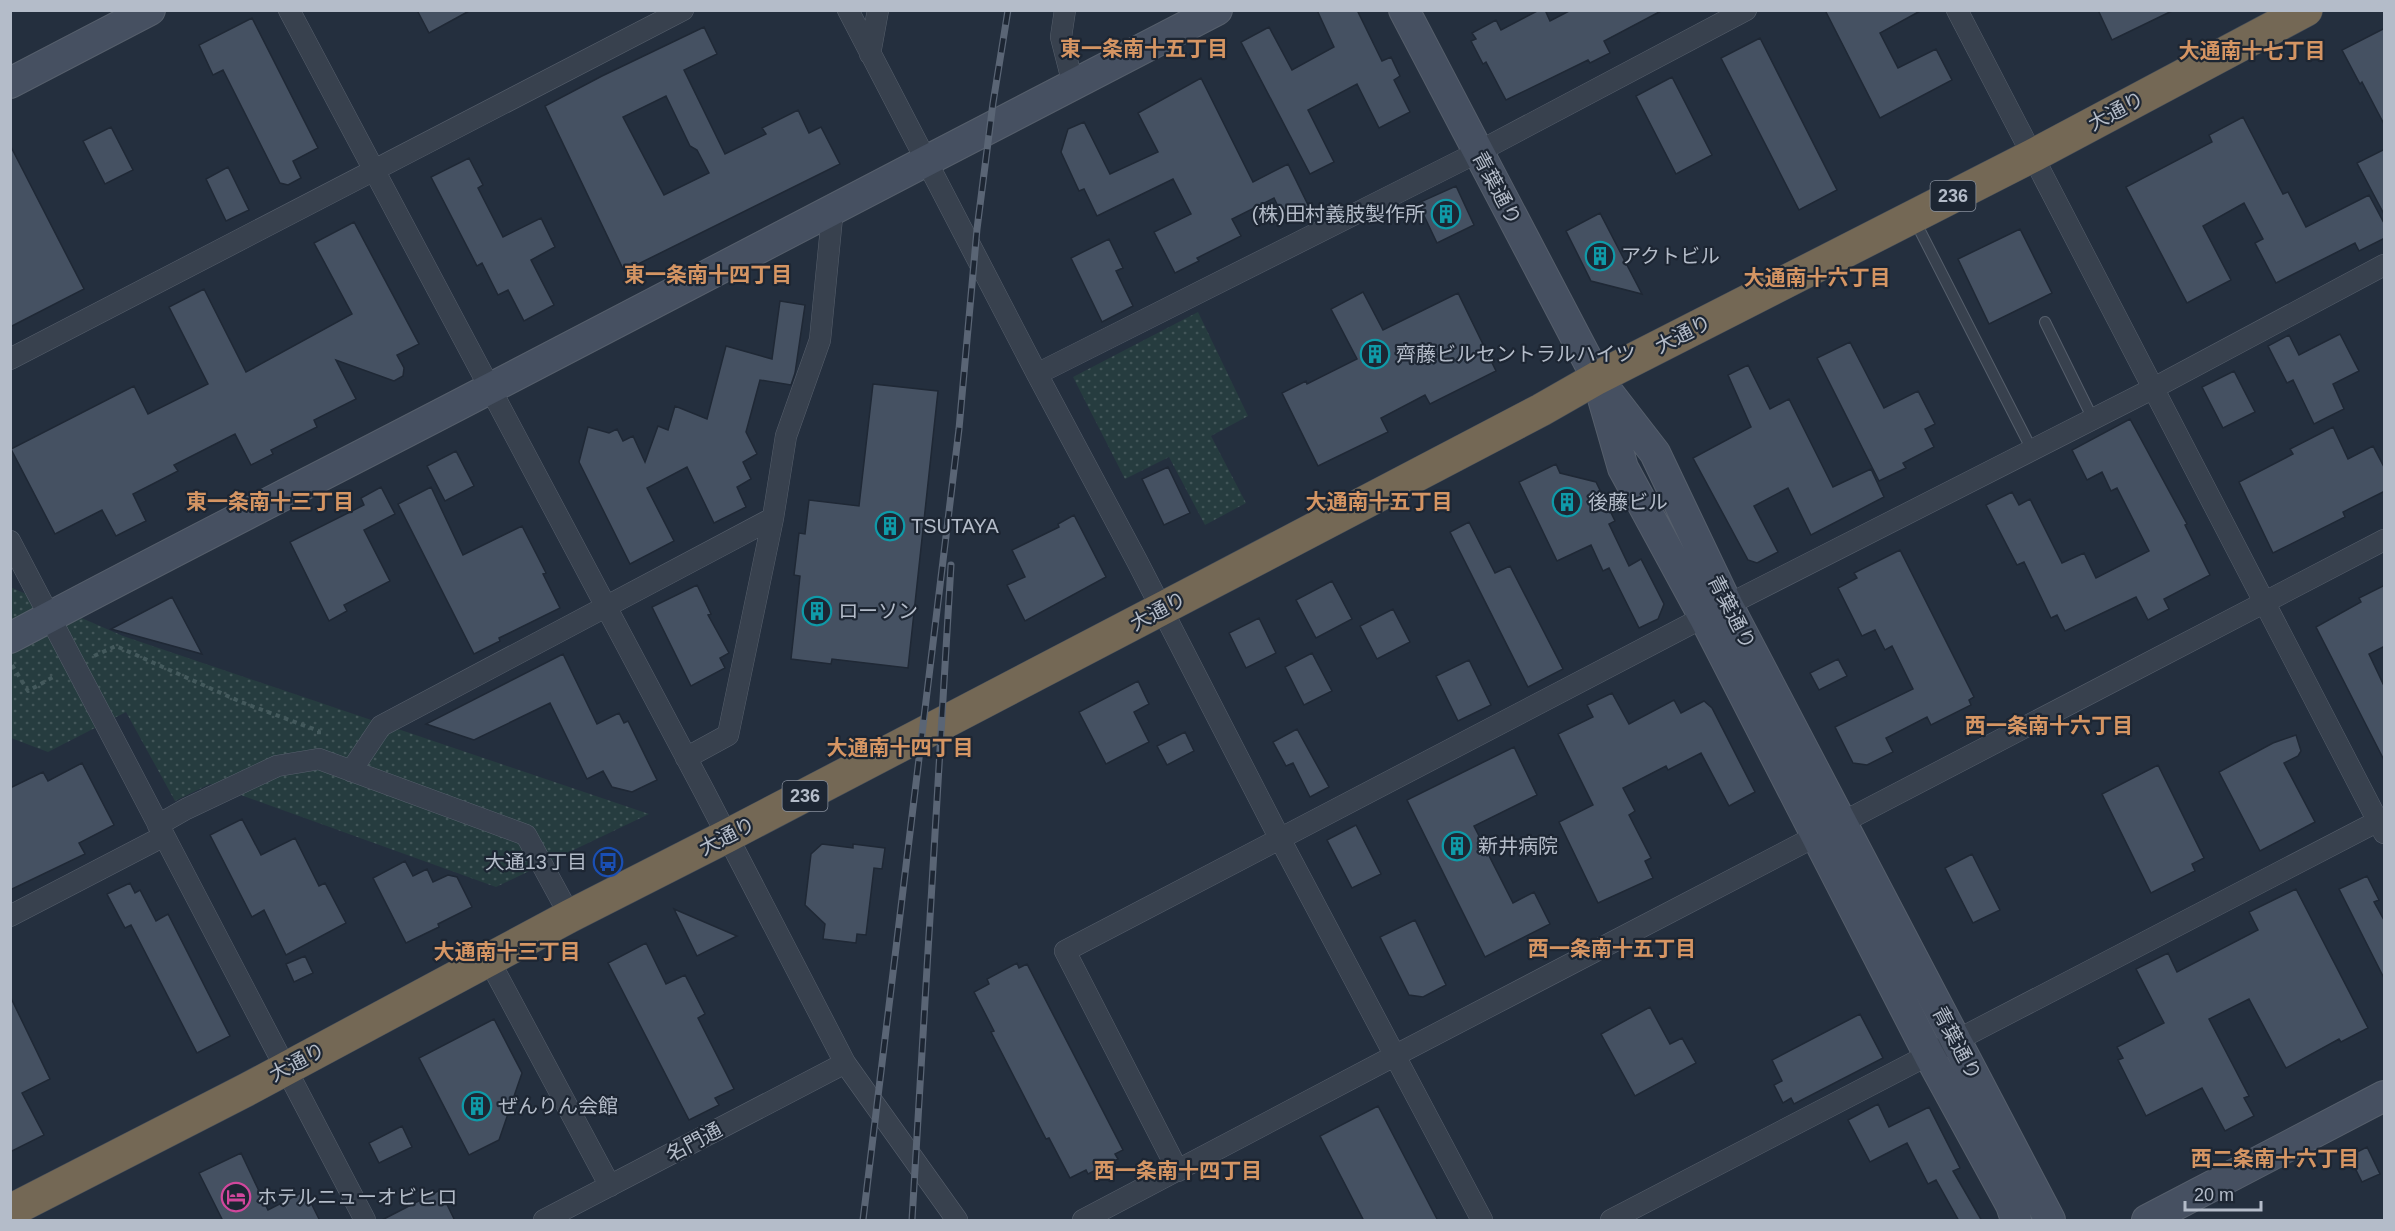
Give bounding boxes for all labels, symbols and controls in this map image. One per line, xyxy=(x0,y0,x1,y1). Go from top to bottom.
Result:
district label: 東一条南十五丁目 xyxy=(1060,37,1228,60)
district label: 大通南十七丁目 xyxy=(2179,39,2326,62)
street label: 大通り xyxy=(2084,87,2148,135)
street label: 青葉通り xyxy=(1469,148,1525,228)
road number: 236 xyxy=(1930,181,1976,211)
building icon: (株)田村義肢製作所 xyxy=(1430,198,1462,230)
place label: (株)田村義肢製作所 xyxy=(1252,203,1425,225)
building icon: アクトビル xyxy=(1584,240,1616,272)
place label: アクトビル xyxy=(1621,245,1720,267)
district label: 東一条南十四丁目 xyxy=(624,263,792,286)
district label: 大通南十六丁目 xyxy=(1744,266,1891,289)
street label: 大通り xyxy=(1651,311,1715,357)
building icon: 齊藤ビルセントラルハイツ xyxy=(1359,338,1391,370)
place label: 齊藤ビルセントラルハイツ xyxy=(1396,343,1636,365)
building icon: 後藤ビル xyxy=(1551,486,1583,518)
district label: 東一条南十三丁目 xyxy=(186,490,354,513)
district label: 大通南十五丁目 xyxy=(1306,490,1453,513)
place label: 後藤ビル xyxy=(1588,491,1668,513)
building icon: TSUTAYA xyxy=(874,510,906,542)
place label: TSUTAYA xyxy=(911,515,999,537)
street label: 青葉通り xyxy=(1704,571,1760,653)
street label: 大通り xyxy=(1126,587,1190,635)
building icon: ローソン xyxy=(801,595,833,627)
place label: ローソン xyxy=(838,600,918,622)
district label: 西一条南十六丁目 xyxy=(1965,714,2133,737)
district label: 大通南十四丁目 xyxy=(827,736,974,759)
road number: 236 xyxy=(782,781,828,811)
street label: 大通り xyxy=(695,813,759,859)
building icon: 新井病院 xyxy=(1441,830,1473,862)
place label: 新井病院 xyxy=(1478,835,1558,857)
bus stop icon: 大通13丁目 xyxy=(592,846,624,878)
place label: 大通13丁目 xyxy=(485,851,587,873)
district label: 西一条南十五丁目 xyxy=(1528,937,1696,960)
district label: 大通南十三丁目 xyxy=(434,940,581,963)
street label: 青葉通り xyxy=(1929,1003,1985,1083)
street label: 大通り xyxy=(265,1038,329,1086)
building icon: ぜんりん会館 xyxy=(461,1090,493,1122)
place label: ぜんりん会館 xyxy=(498,1095,618,1117)
street label: 名門通 xyxy=(662,1118,726,1166)
district label: 西二条南十六丁目 xyxy=(2191,1147,2359,1170)
district label: 西一条南十四丁目 xyxy=(1094,1159,1262,1182)
scale bar xyxy=(2185,1174,2262,1212)
hotel icon: ホテルニューオビヒロ xyxy=(220,1181,252,1213)
text: 20 m xyxy=(2194,1185,2234,1205)
place label: ホテルニューオビヒロ xyxy=(257,1186,457,1208)

